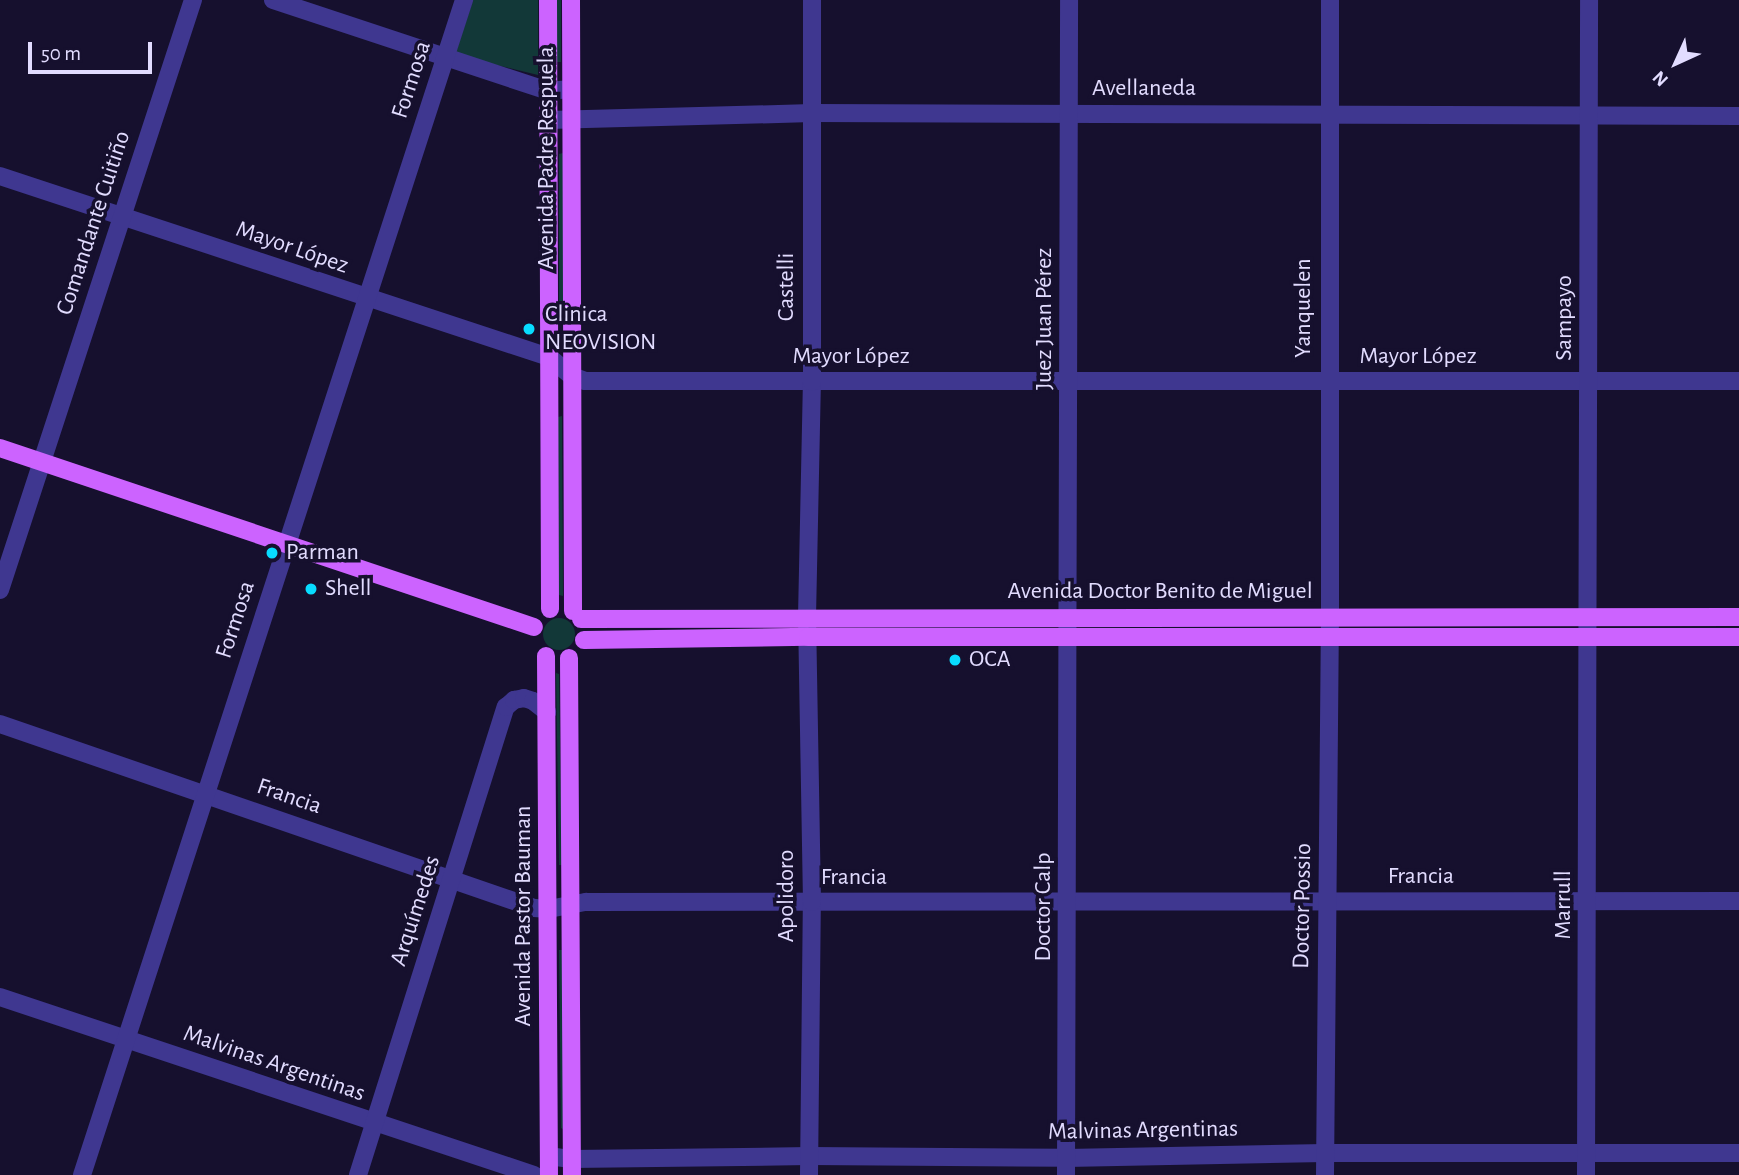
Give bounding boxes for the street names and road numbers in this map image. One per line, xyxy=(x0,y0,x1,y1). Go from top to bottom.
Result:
street label: Formosa xyxy=(386,38,438,122)
street label: Avenida Padre Respuela xyxy=(533,47,561,269)
street label: Avellaneda xyxy=(1092,75,1196,103)
street label: Comandante Cuitiño xyxy=(51,127,137,319)
street label: Mayor López xyxy=(232,215,352,281)
street label: Juez Juan Pérez xyxy=(1031,248,1059,390)
street label: Castelli xyxy=(773,253,801,321)
street label: Yanquelen xyxy=(1290,258,1318,358)
street label: Sampayo xyxy=(1551,275,1579,361)
street label: Mayor López xyxy=(792,343,910,371)
street label: Mayor López xyxy=(1359,343,1477,371)
street label: Formosa xyxy=(210,578,262,662)
street label: Avenida Doctor Benito de Miguel xyxy=(1007,578,1313,606)
street label: Francia xyxy=(253,773,325,821)
street label: Avenida Pastor Bauman xyxy=(510,806,538,1026)
street label: Doctor Possio xyxy=(1288,843,1318,969)
street label: Apolidoro xyxy=(773,850,801,942)
street label: Arquímedes xyxy=(385,852,447,970)
street label: Doctor Calp xyxy=(1030,853,1058,961)
street label: Francia xyxy=(1388,863,1454,891)
street label: Francia xyxy=(821,864,887,892)
street label: Marrull xyxy=(1550,870,1578,940)
street label: Malvinas Argentinas xyxy=(179,1019,369,1109)
street label: Malvinas Argentinas xyxy=(1048,1115,1238,1147)

